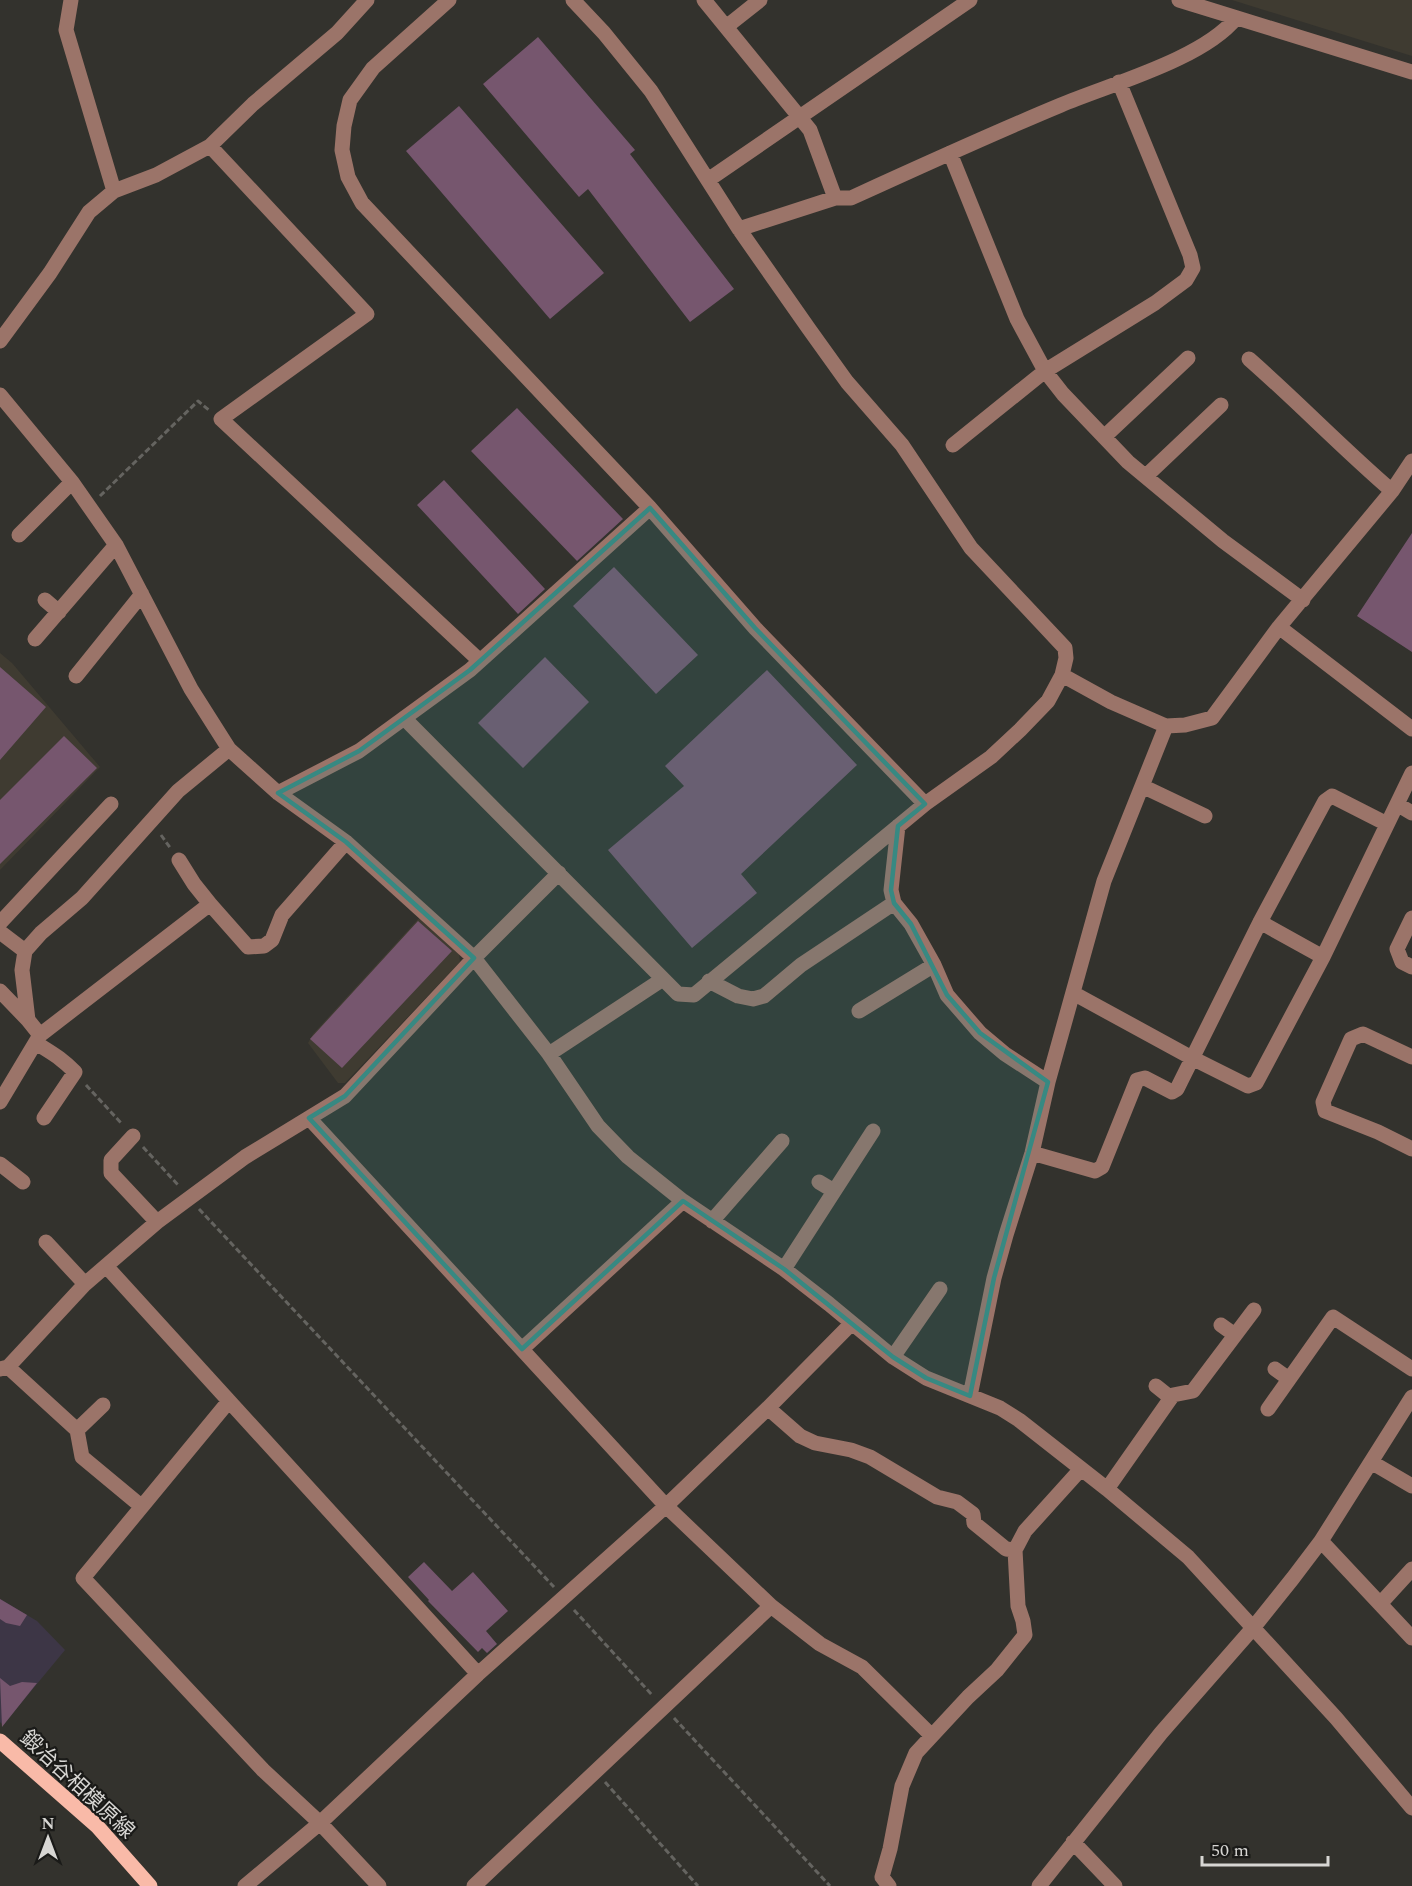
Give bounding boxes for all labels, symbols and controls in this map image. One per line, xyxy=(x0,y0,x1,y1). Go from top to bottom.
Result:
street label: 鍛冶谷相模原線 xyxy=(12,1723,142,1847)
north arrow xyxy=(18,1808,78,1868)
text: N xyxy=(41,1812,55,1836)
scale bar xyxy=(1202,1829,1328,1867)
text: 50 m xyxy=(1211,1837,1249,1864)

